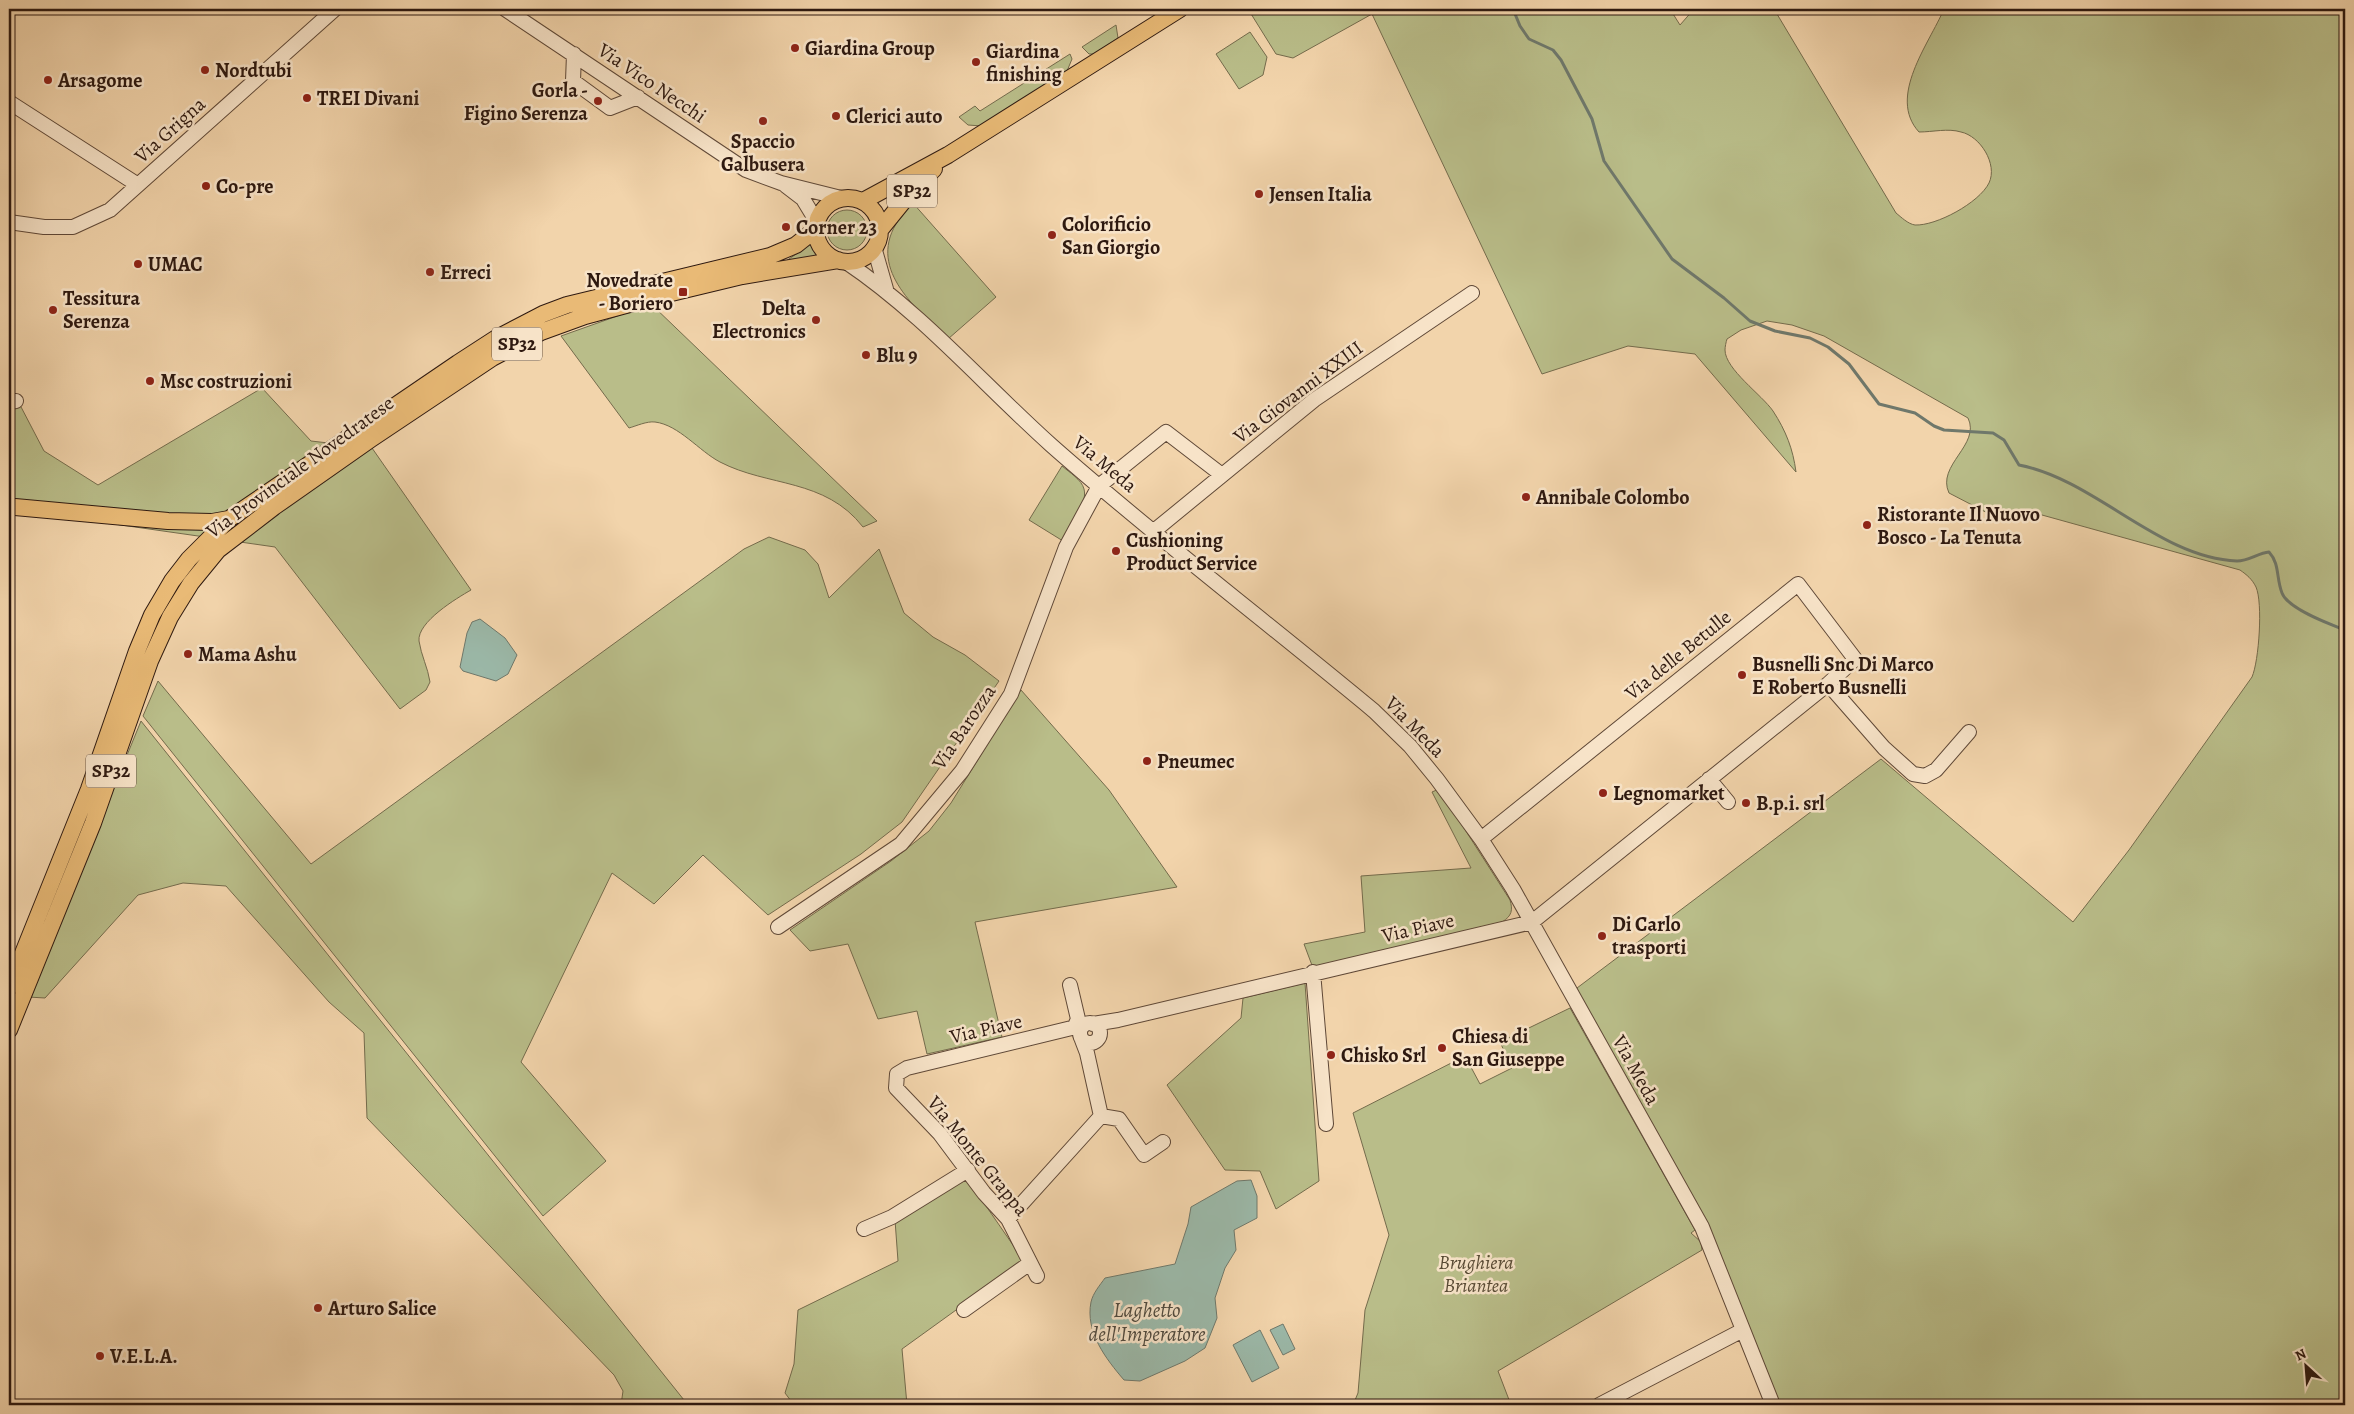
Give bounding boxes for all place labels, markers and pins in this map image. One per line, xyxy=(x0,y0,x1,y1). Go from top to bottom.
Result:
place label: Giardina Group xyxy=(805,35,935,62)
place label: Giardina finishing xyxy=(986,38,1063,88)
marker: Giardina Group xyxy=(789,42,801,54)
marker: Giardina finishing xyxy=(970,56,982,68)
place label: Nordtubi xyxy=(215,57,292,84)
marker: Nordtubi xyxy=(199,64,211,76)
place label: Arsagome xyxy=(57,67,143,94)
marker: Arsagome xyxy=(42,74,54,86)
place label: Gorla - Figino Serenza xyxy=(464,77,588,127)
place label: TREI Divani xyxy=(317,85,419,112)
marker: TREI Divani xyxy=(301,92,313,104)
marker: Gorla - Figino Serenza xyxy=(592,95,604,107)
place label: Clerici auto xyxy=(846,103,942,130)
marker: Clerici auto xyxy=(830,110,842,122)
marker: Spaccio Galbusera xyxy=(757,115,769,127)
place label: Spaccio Galbusera xyxy=(721,128,805,178)
place label: Co-pre xyxy=(216,173,273,200)
marker: Co-pre xyxy=(200,180,212,192)
place label: Jensen Italia xyxy=(1269,181,1372,208)
marker: Jensen Italia xyxy=(1253,188,1265,200)
place label: Colorificio San Giorgio xyxy=(1062,211,1160,261)
place label: Corner 23 xyxy=(796,214,877,241)
marker: Corner 23 xyxy=(780,221,792,233)
marker: Colorificio San Giorgio xyxy=(1046,229,1058,241)
place label: UMAC xyxy=(148,251,203,278)
marker: UMAC xyxy=(132,258,144,270)
place label: Erreci xyxy=(440,259,492,286)
marker: Erreci xyxy=(424,266,436,278)
place label: Novedrate - Boriero xyxy=(586,267,673,317)
place label: Tessitura Serenza xyxy=(63,285,140,335)
marker: Novedrate - Boriero xyxy=(677,286,689,298)
place label: Delta Electronics xyxy=(712,295,806,345)
marker: Tessitura Serenza xyxy=(47,304,59,316)
marker: Delta Electronics xyxy=(810,314,822,326)
place label: Blu 9 xyxy=(876,342,917,369)
marker: Blu 9 xyxy=(860,349,872,361)
place label: Msc costruzioni xyxy=(160,368,292,395)
marker: Msc costruzioni xyxy=(144,375,156,387)
place label: Annibale Colombo xyxy=(1535,484,1690,511)
marker: Annibale Colombo xyxy=(1520,491,1532,503)
place label: Ristorante Il Nuovo Bosco - La Tenuta xyxy=(1877,501,2040,551)
marker: Ristorante Il Nuovo Bosco - La Tenuta xyxy=(1861,519,1873,531)
place label: Cushioning Product Service xyxy=(1126,527,1257,577)
marker: Cushioning Product Service xyxy=(1110,545,1122,557)
place label: Mama Ashu xyxy=(198,641,297,668)
marker: Mama Ashu xyxy=(182,648,194,660)
place label: Busnelli Snc Di Marco E Roberto Busnelli xyxy=(1752,651,1934,701)
marker: Busnelli Snc Di Marco E Roberto Busnelli xyxy=(1736,669,1748,681)
place label: Pneumec xyxy=(1157,748,1235,775)
marker: Pneumec xyxy=(1141,755,1153,767)
place label: Legnomarket xyxy=(1613,780,1725,807)
marker: Legnomarket xyxy=(1597,787,1609,799)
place label: B.p.i. srl xyxy=(1756,790,1825,817)
marker: B.p.i. srl xyxy=(1740,797,1752,809)
place label: Di Carlo trasporti xyxy=(1612,911,1686,961)
marker: Di Carlo trasporti xyxy=(1596,930,1608,942)
place label: Chiesa di San Giuseppe xyxy=(1452,1023,1564,1073)
place label: Chisko Srl xyxy=(1341,1042,1427,1069)
marker: Chiesa di San Giuseppe xyxy=(1436,1042,1448,1054)
marker: Chisko Srl xyxy=(1325,1049,1337,1061)
place label: Arturo Salice xyxy=(327,1295,437,1322)
marker: Arturo Salice xyxy=(312,1302,324,1314)
place label: V.E.L.A. xyxy=(109,1343,178,1370)
marker: V.E.L.A. xyxy=(94,1350,106,1362)

